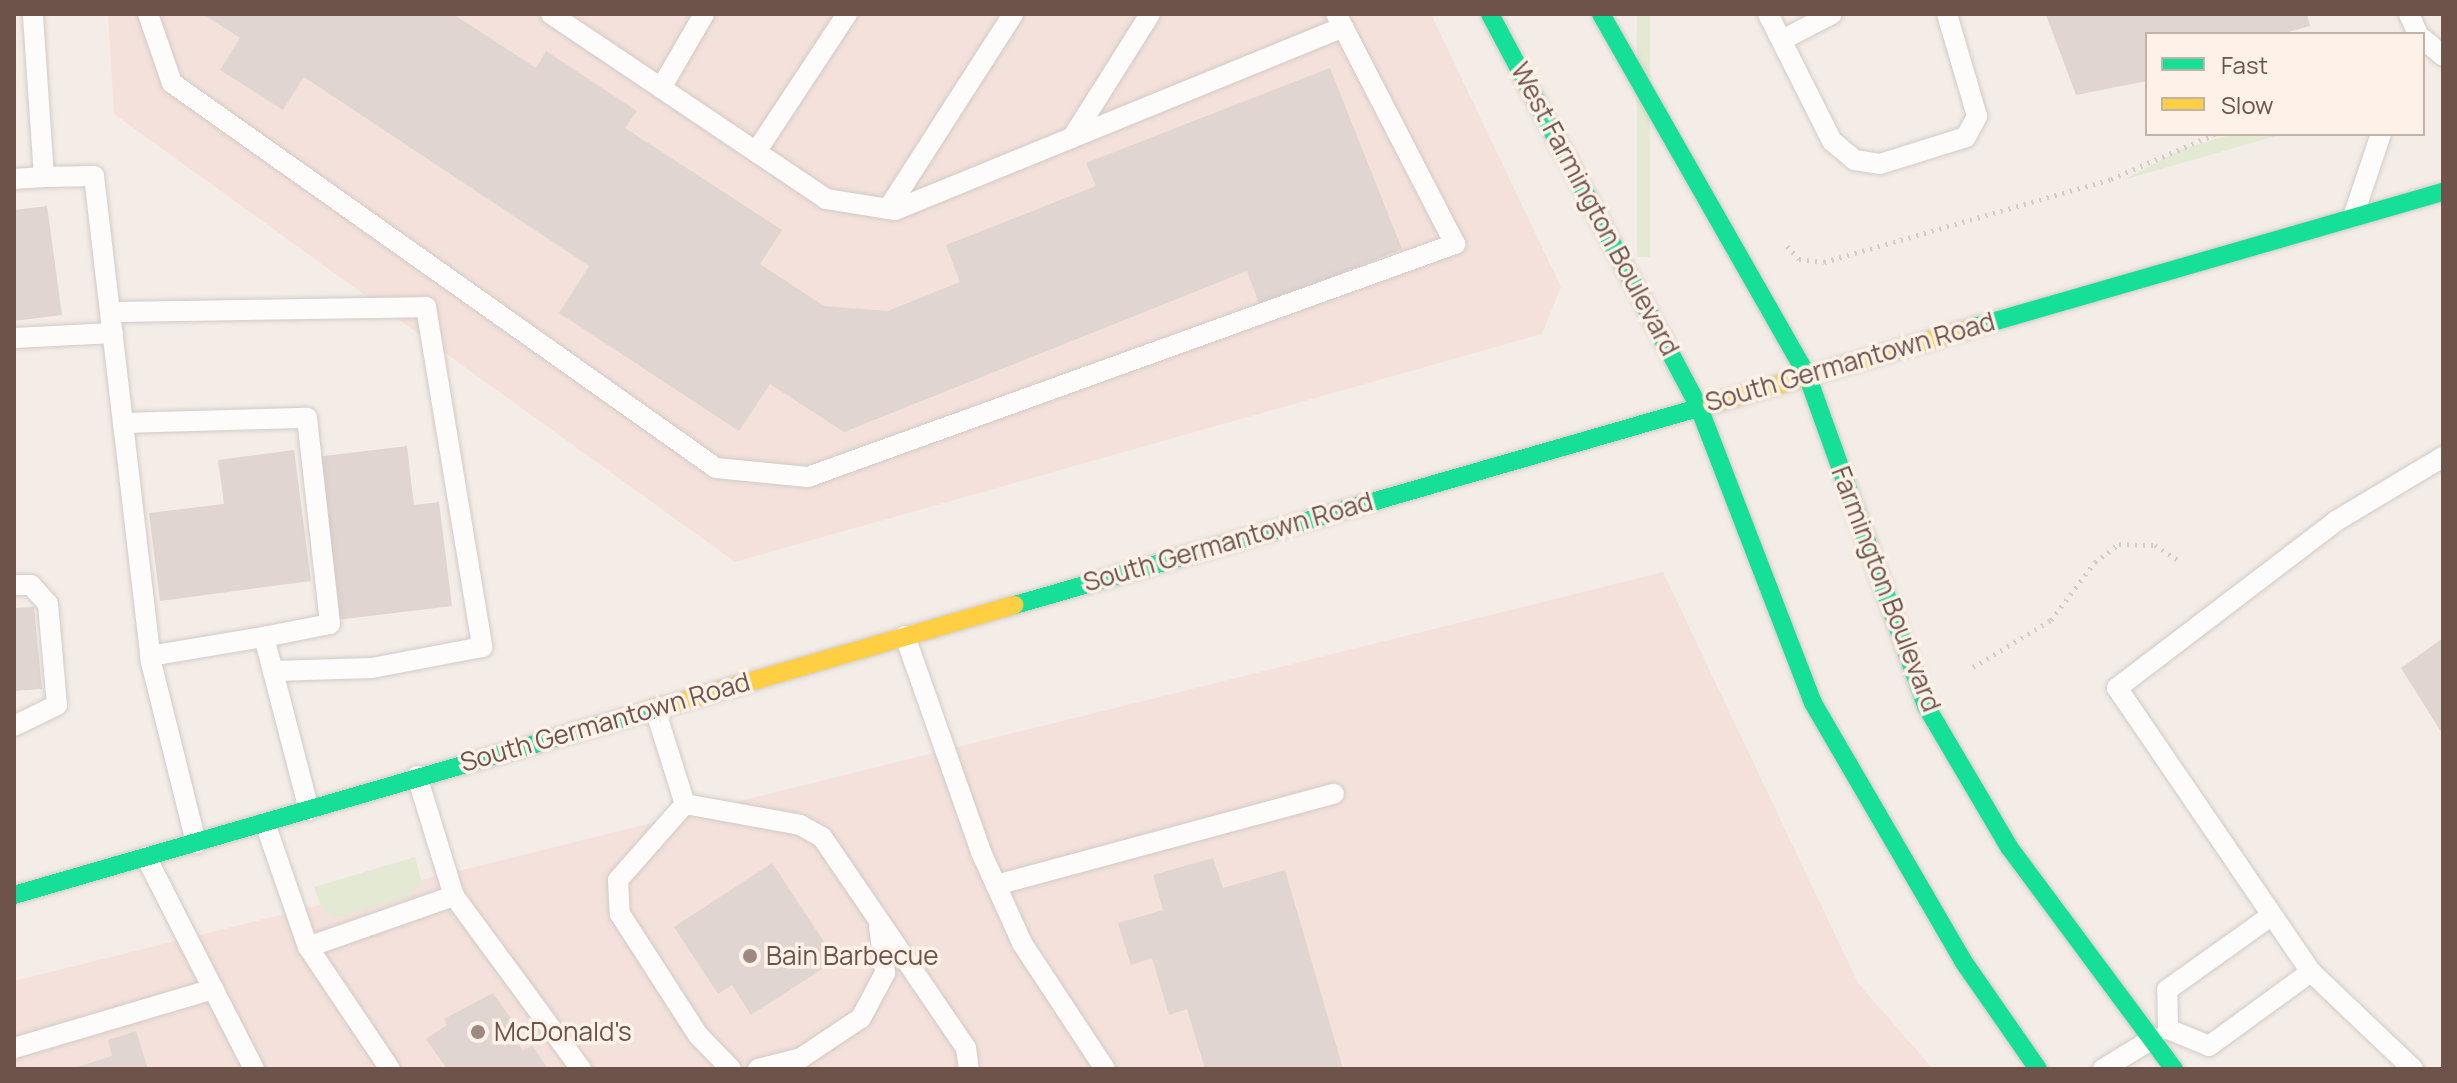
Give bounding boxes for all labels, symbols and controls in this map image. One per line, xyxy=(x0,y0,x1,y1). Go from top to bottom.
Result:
legend xyxy=(2145,32,2425,136)
text: Fast xyxy=(2221,48,2268,81)
street label: West Farmington Boulevard xyxy=(1504,57,1686,361)
text: Slow xyxy=(2221,88,2274,121)
street label: South Germantown Road xyxy=(1702,306,1998,418)
street label: Farmington Boulevard xyxy=(1825,462,1947,716)
street label: South Germantown Road xyxy=(1080,486,1376,598)
street label: South Germantown Road xyxy=(457,666,753,778)
place label: Bain Barbecue xyxy=(766,940,938,972)
marker: Bain Barbecue xyxy=(741,947,759,965)
place label: McDonald's xyxy=(494,1016,632,1048)
marker: McDonald's xyxy=(469,1023,487,1041)

